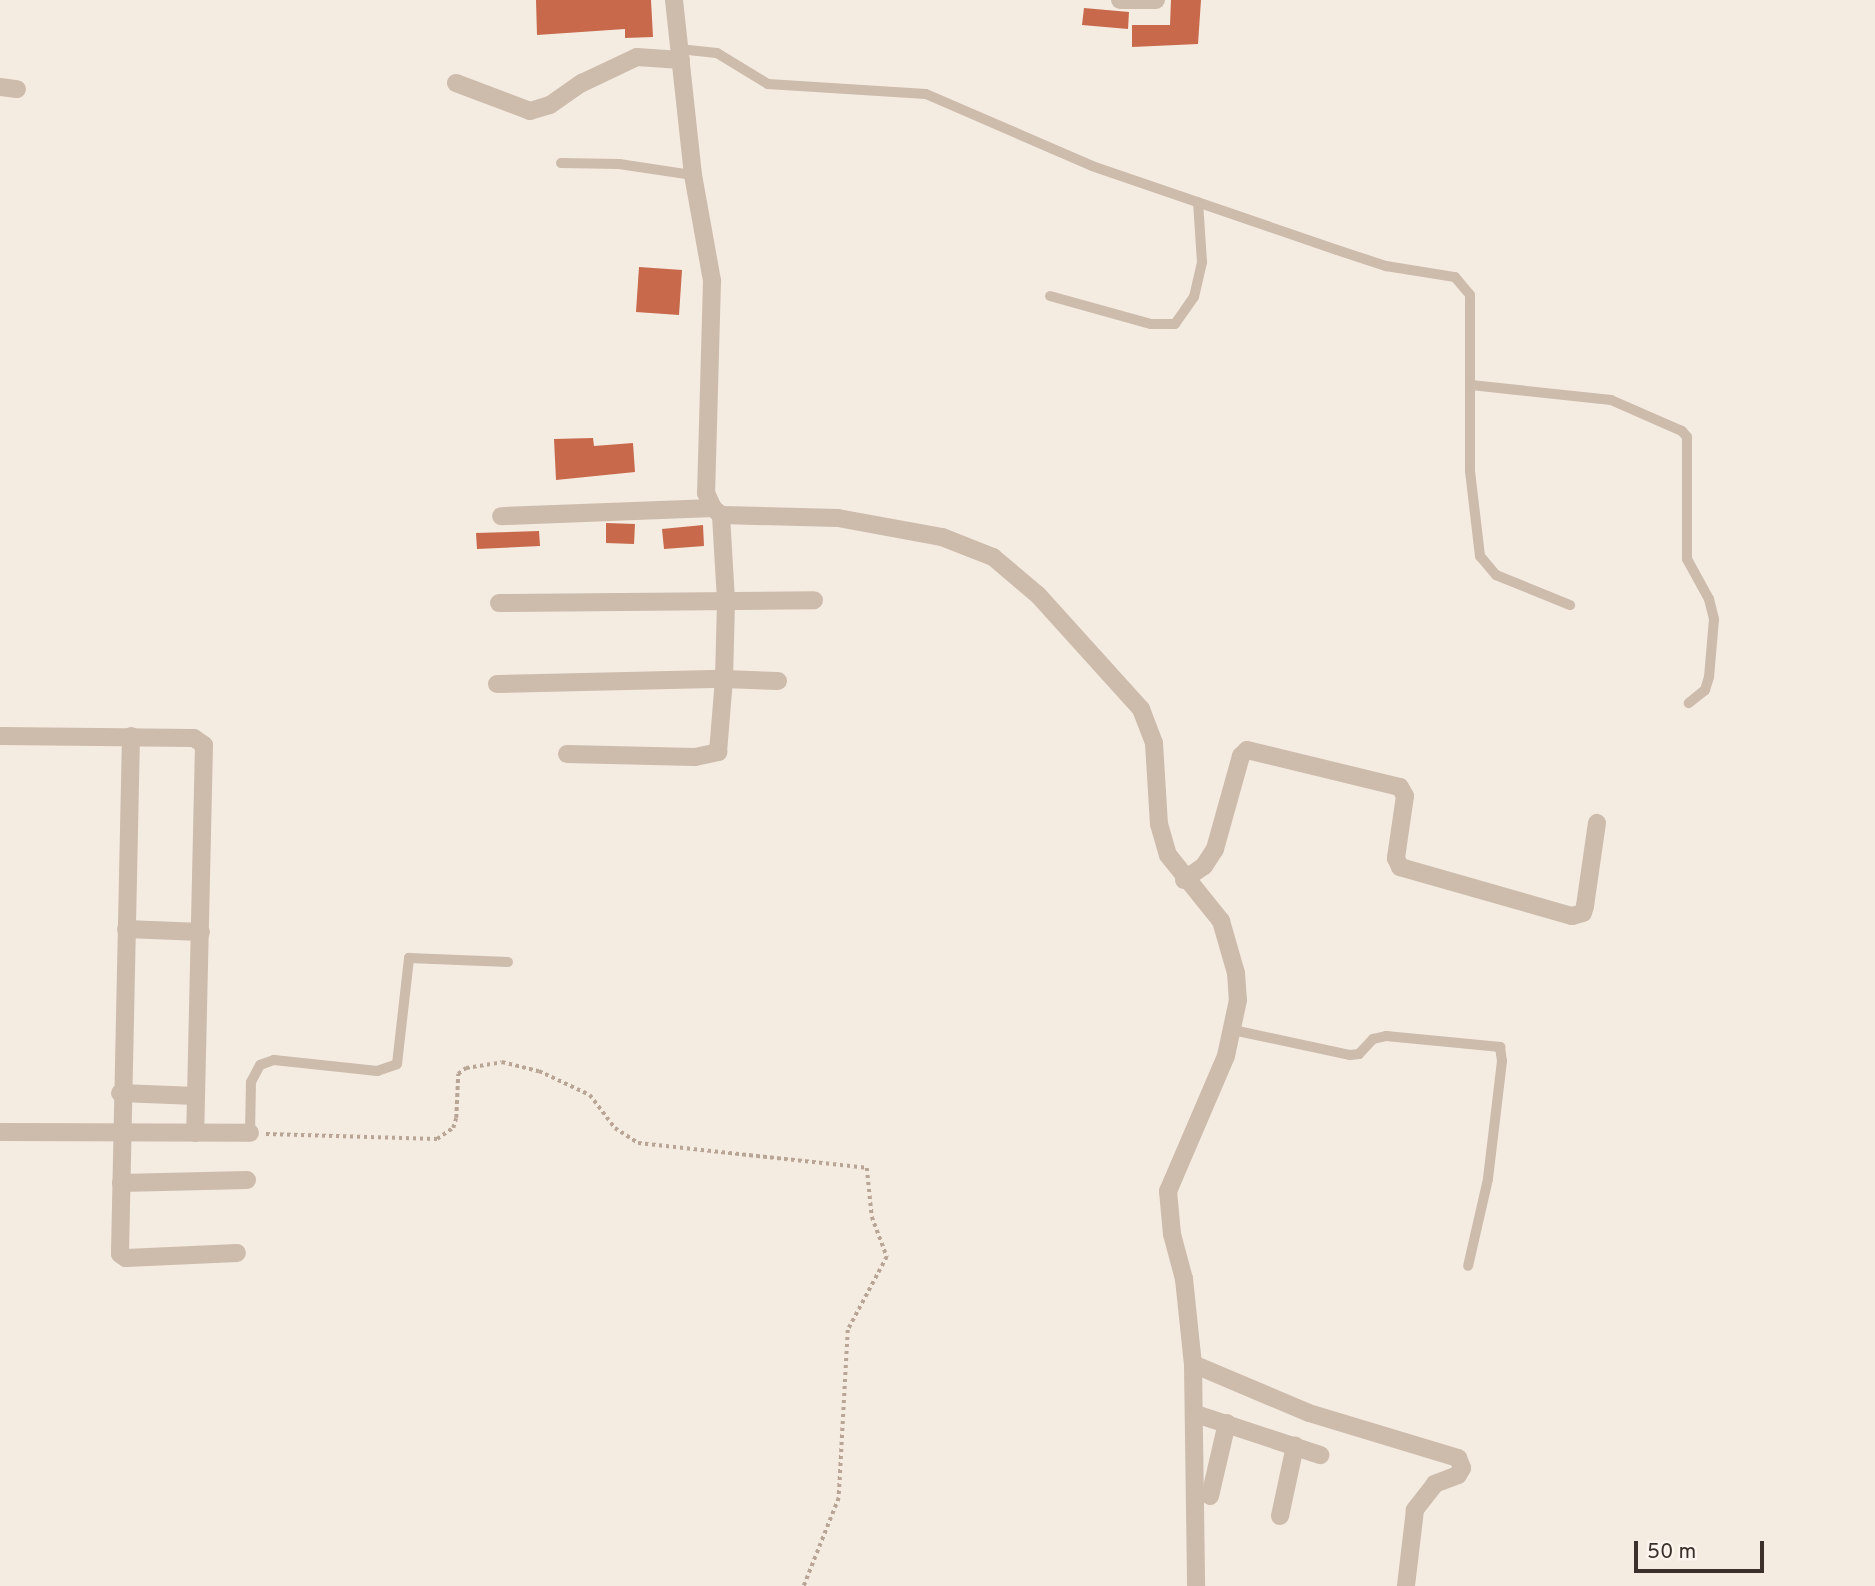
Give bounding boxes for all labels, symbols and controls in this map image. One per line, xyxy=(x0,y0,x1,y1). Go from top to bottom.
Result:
scale bar xyxy=(1637,1526,1766,1570)
text: 50 m xyxy=(1647,1539,1696,1566)

